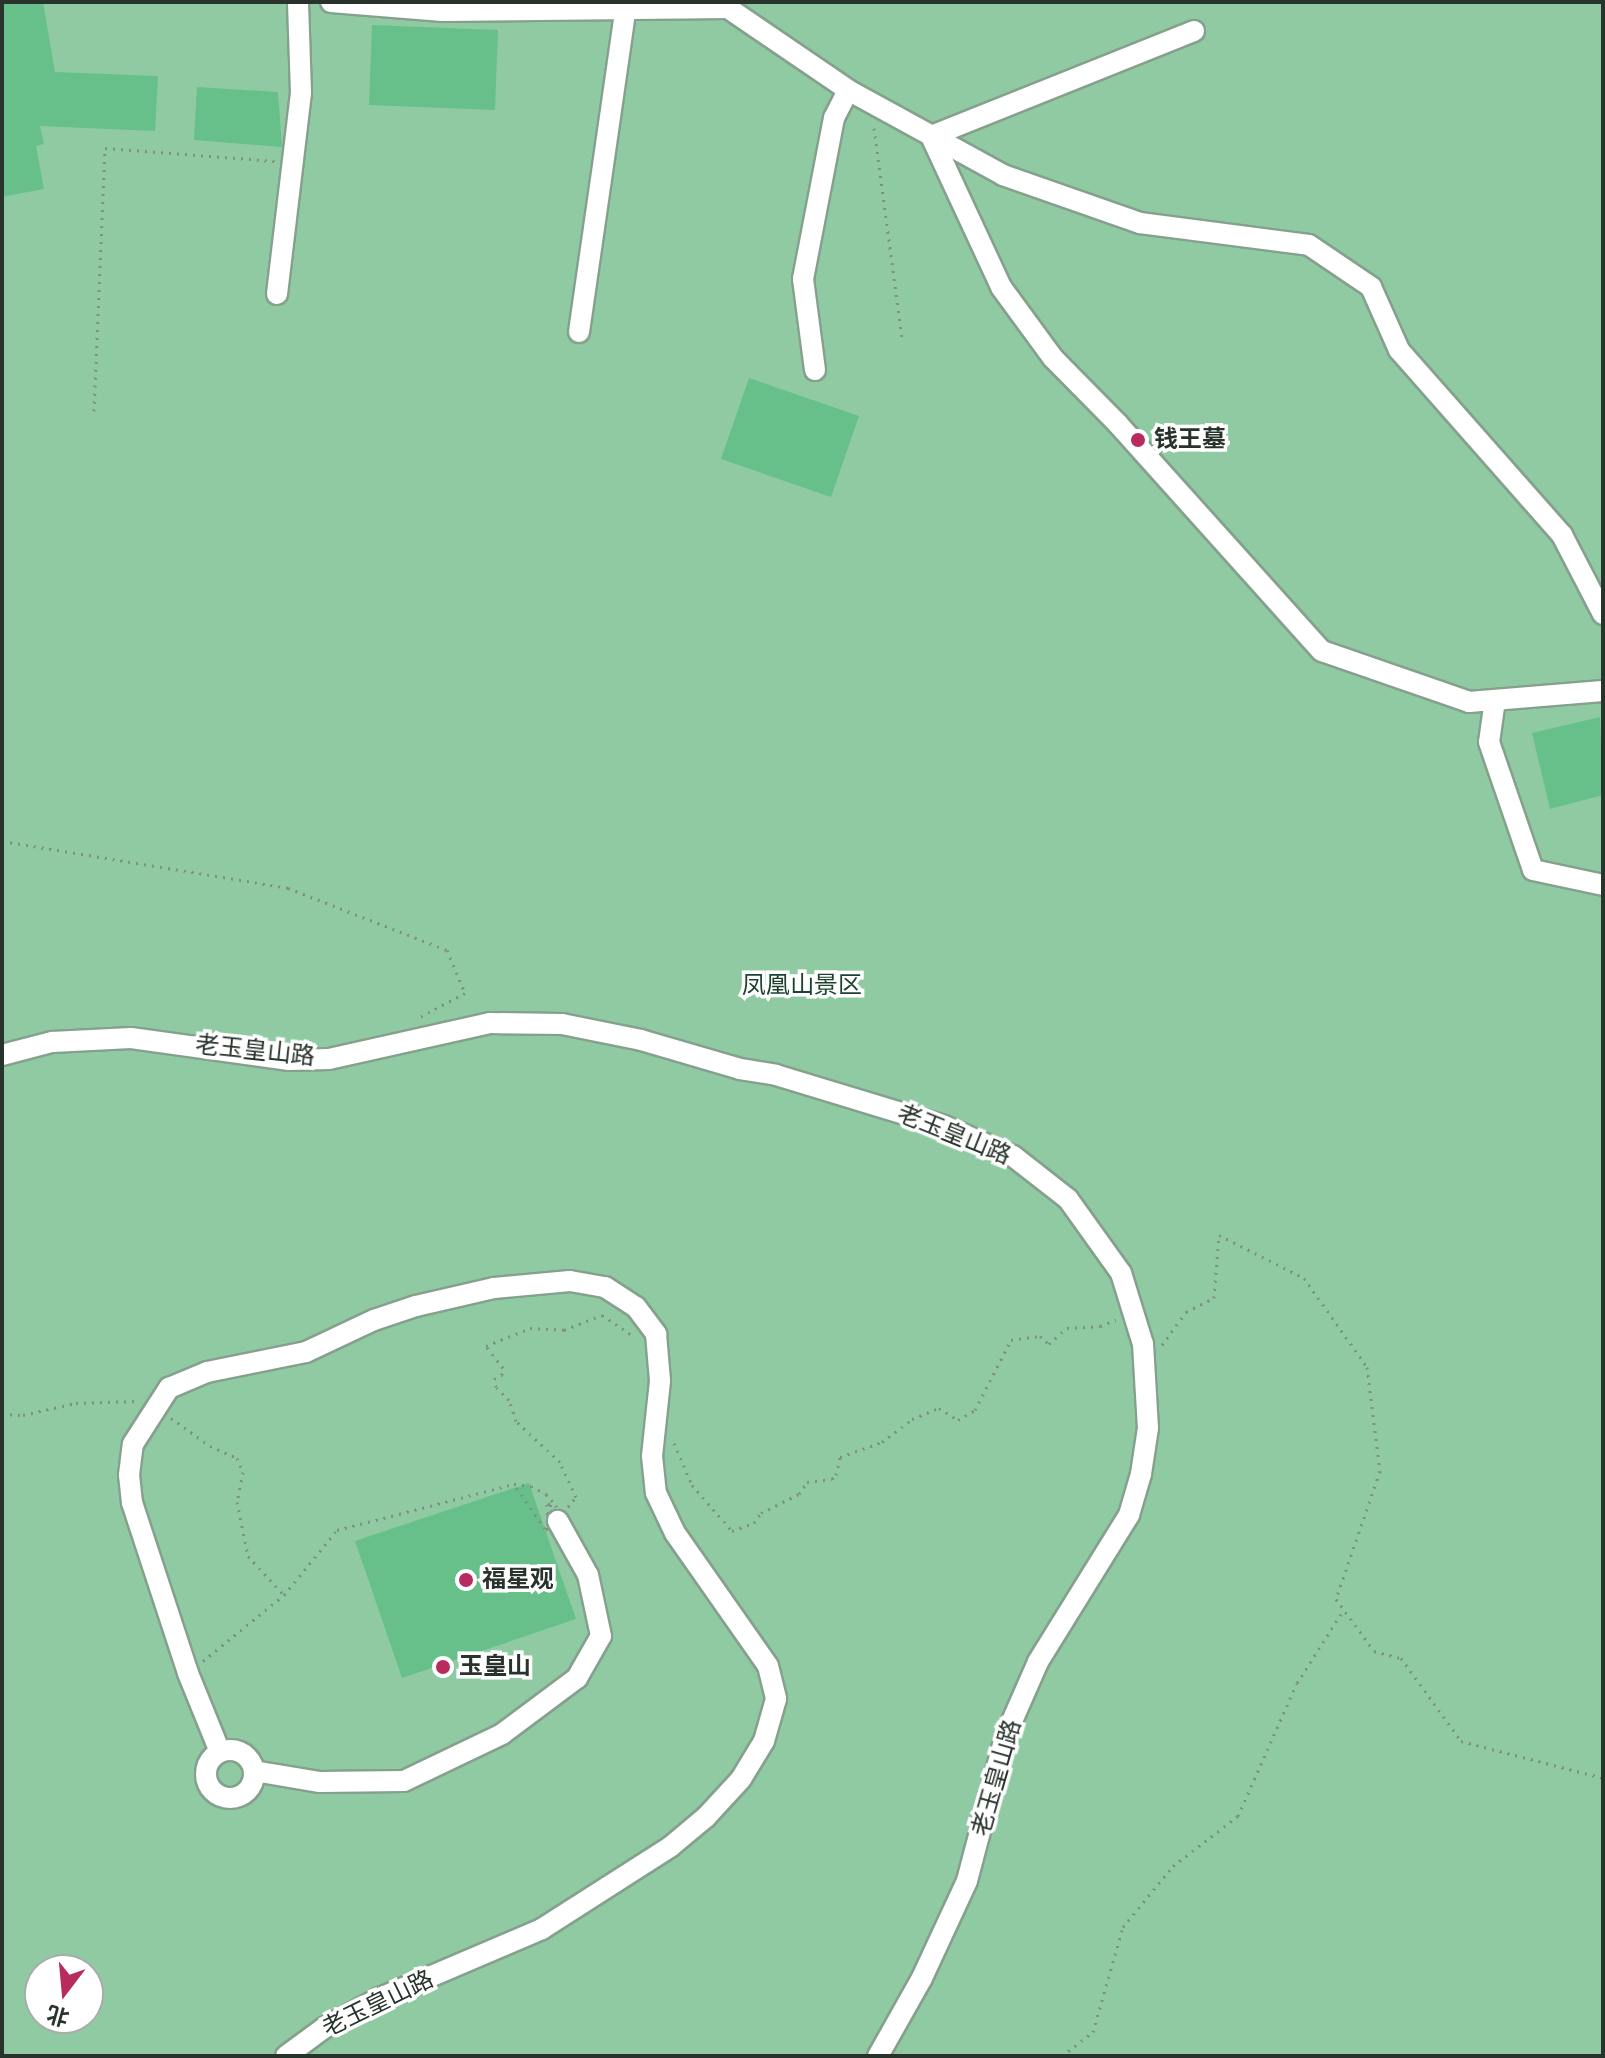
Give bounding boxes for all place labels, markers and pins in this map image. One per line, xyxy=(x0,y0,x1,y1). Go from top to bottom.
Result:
place label: 钱王墓 xyxy=(1154,426,1226,454)
marker: 钱王墓 xyxy=(1129,431,1147,449)
place label: 福星观 xyxy=(482,1566,554,1594)
marker: 福星观 xyxy=(457,1571,475,1589)
place label: 玉皇山 xyxy=(459,1653,531,1681)
marker: 玉皇山 xyxy=(434,1658,452,1676)

